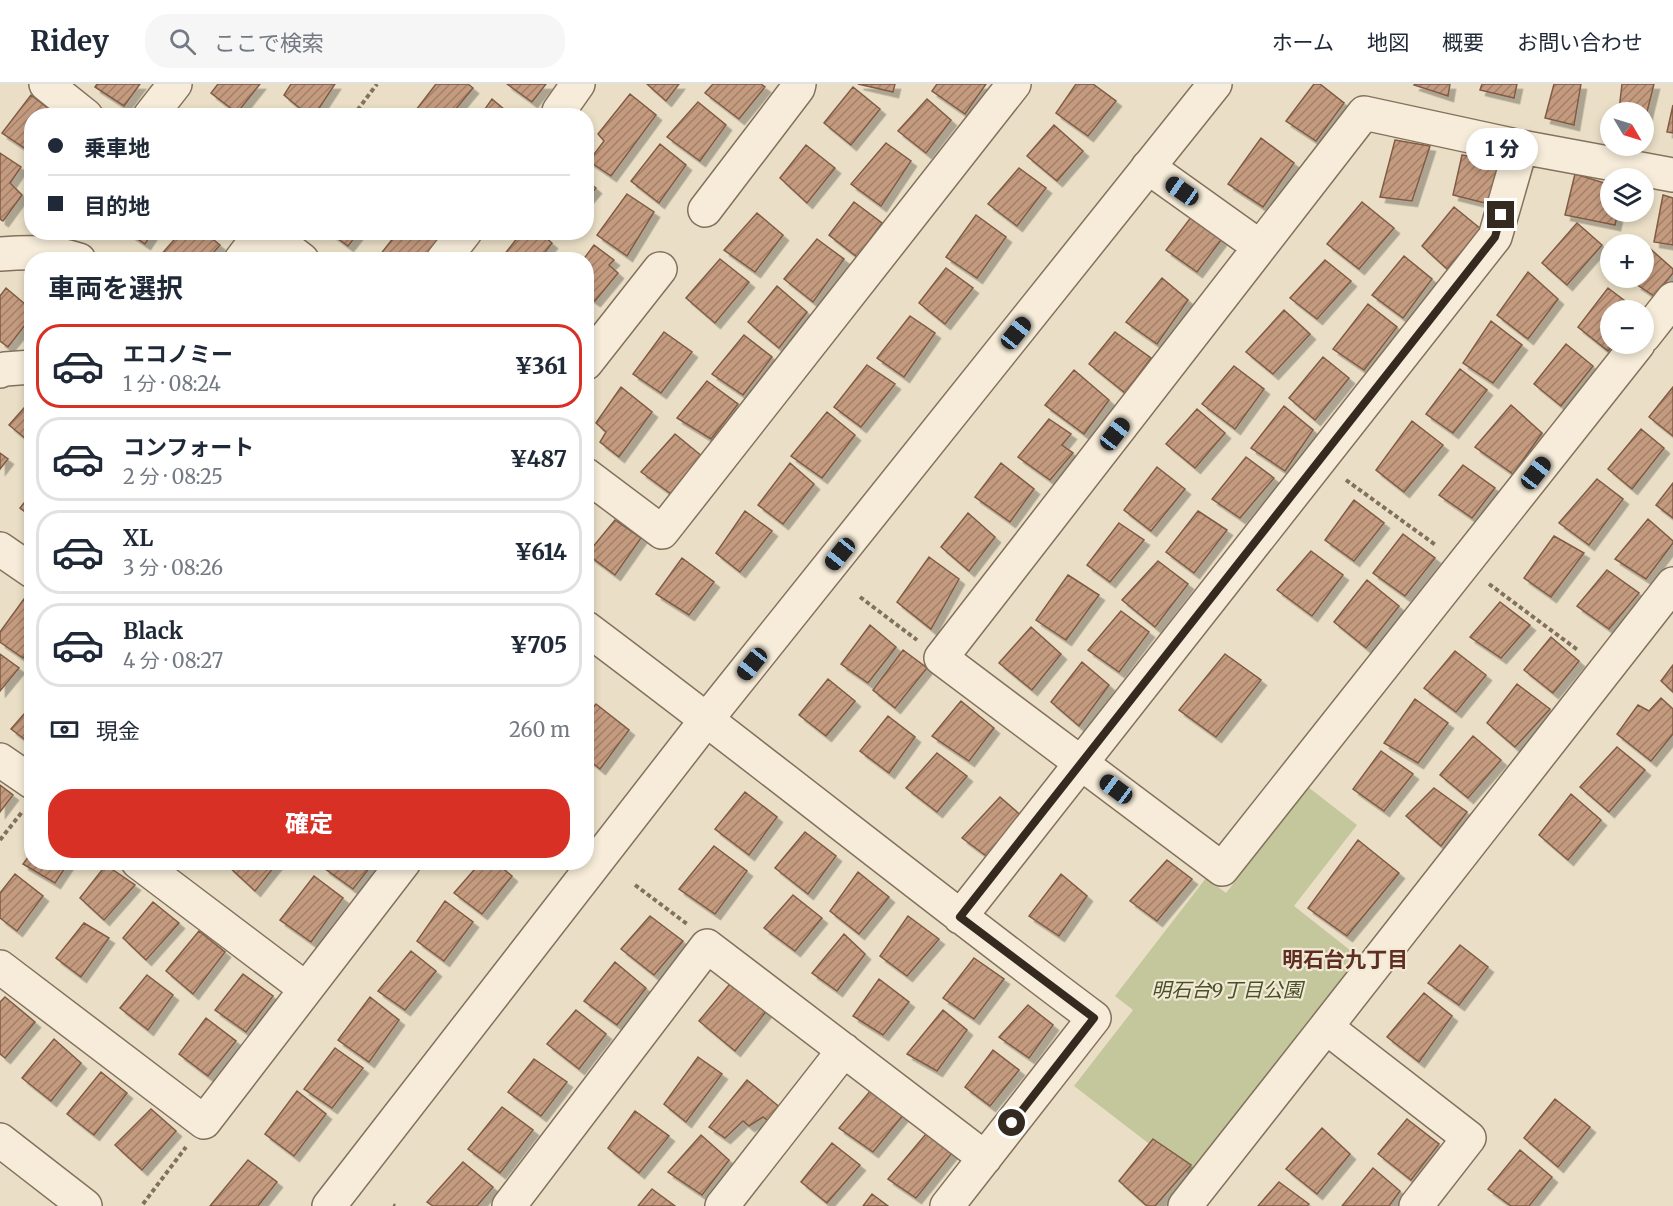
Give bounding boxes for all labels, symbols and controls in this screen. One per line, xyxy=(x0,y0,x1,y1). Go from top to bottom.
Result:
search box xyxy=(145,14,565,68)
text: Ridey xyxy=(30,23,109,59)
icon: search xyxy=(166,25,199,58)
text: ここで検索 xyxy=(214,29,324,57)
text: ホーム xyxy=(1272,29,1334,56)
text: 地図 xyxy=(1367,29,1409,56)
text: 概要 xyxy=(1442,29,1484,56)
text: お問い合わせ xyxy=(1517,29,1643,56)
north arrow xyxy=(1600,102,1654,156)
map controls xyxy=(1600,102,1654,354)
callout: 1 分 xyxy=(1465,128,1537,170)
text: 乗車地 xyxy=(84,134,150,162)
text: 1 分 xyxy=(1485,136,1519,161)
button: layers xyxy=(1600,168,1654,222)
car xyxy=(1162,173,1202,209)
text: 目的地 xyxy=(84,192,150,220)
route end xyxy=(1487,201,1514,228)
button: + xyxy=(1600,234,1654,288)
text: 車両を選択 xyxy=(48,271,183,305)
button: − xyxy=(1600,300,1654,354)
car xyxy=(998,313,1034,353)
icon: car xyxy=(51,339,105,393)
text: エコノミー xyxy=(123,340,233,368)
text: ¥361 xyxy=(515,352,567,380)
text: 1 分 · 08:24 xyxy=(123,371,221,396)
car xyxy=(1097,414,1133,454)
icon: car xyxy=(51,432,105,486)
text: コンフォート xyxy=(123,433,254,461)
text: ¥487 xyxy=(510,445,567,473)
car xyxy=(1518,453,1554,493)
text: 2 分 · 08:25 xyxy=(123,464,223,489)
text: XL xyxy=(123,524,153,552)
icon: car xyxy=(51,525,105,579)
car xyxy=(822,534,858,574)
text: ¥614 xyxy=(514,538,567,566)
text: 3 分 · 08:26 xyxy=(123,555,223,580)
text: Black xyxy=(123,617,183,645)
icon: car xyxy=(51,618,105,672)
text: ¥705 xyxy=(510,631,567,659)
car xyxy=(734,644,770,684)
text: 4 分 · 08:27 xyxy=(123,648,223,673)
icon: cash xyxy=(48,713,81,746)
text: 現金 xyxy=(96,717,140,745)
text: 260 m xyxy=(509,717,570,742)
car xyxy=(1096,771,1136,807)
button: 確定 xyxy=(48,789,570,858)
district label: 明石台九丁目 xyxy=(1282,946,1408,973)
park label: 明石台9丁目公園 xyxy=(1151,977,1306,1002)
route start xyxy=(998,1109,1025,1136)

